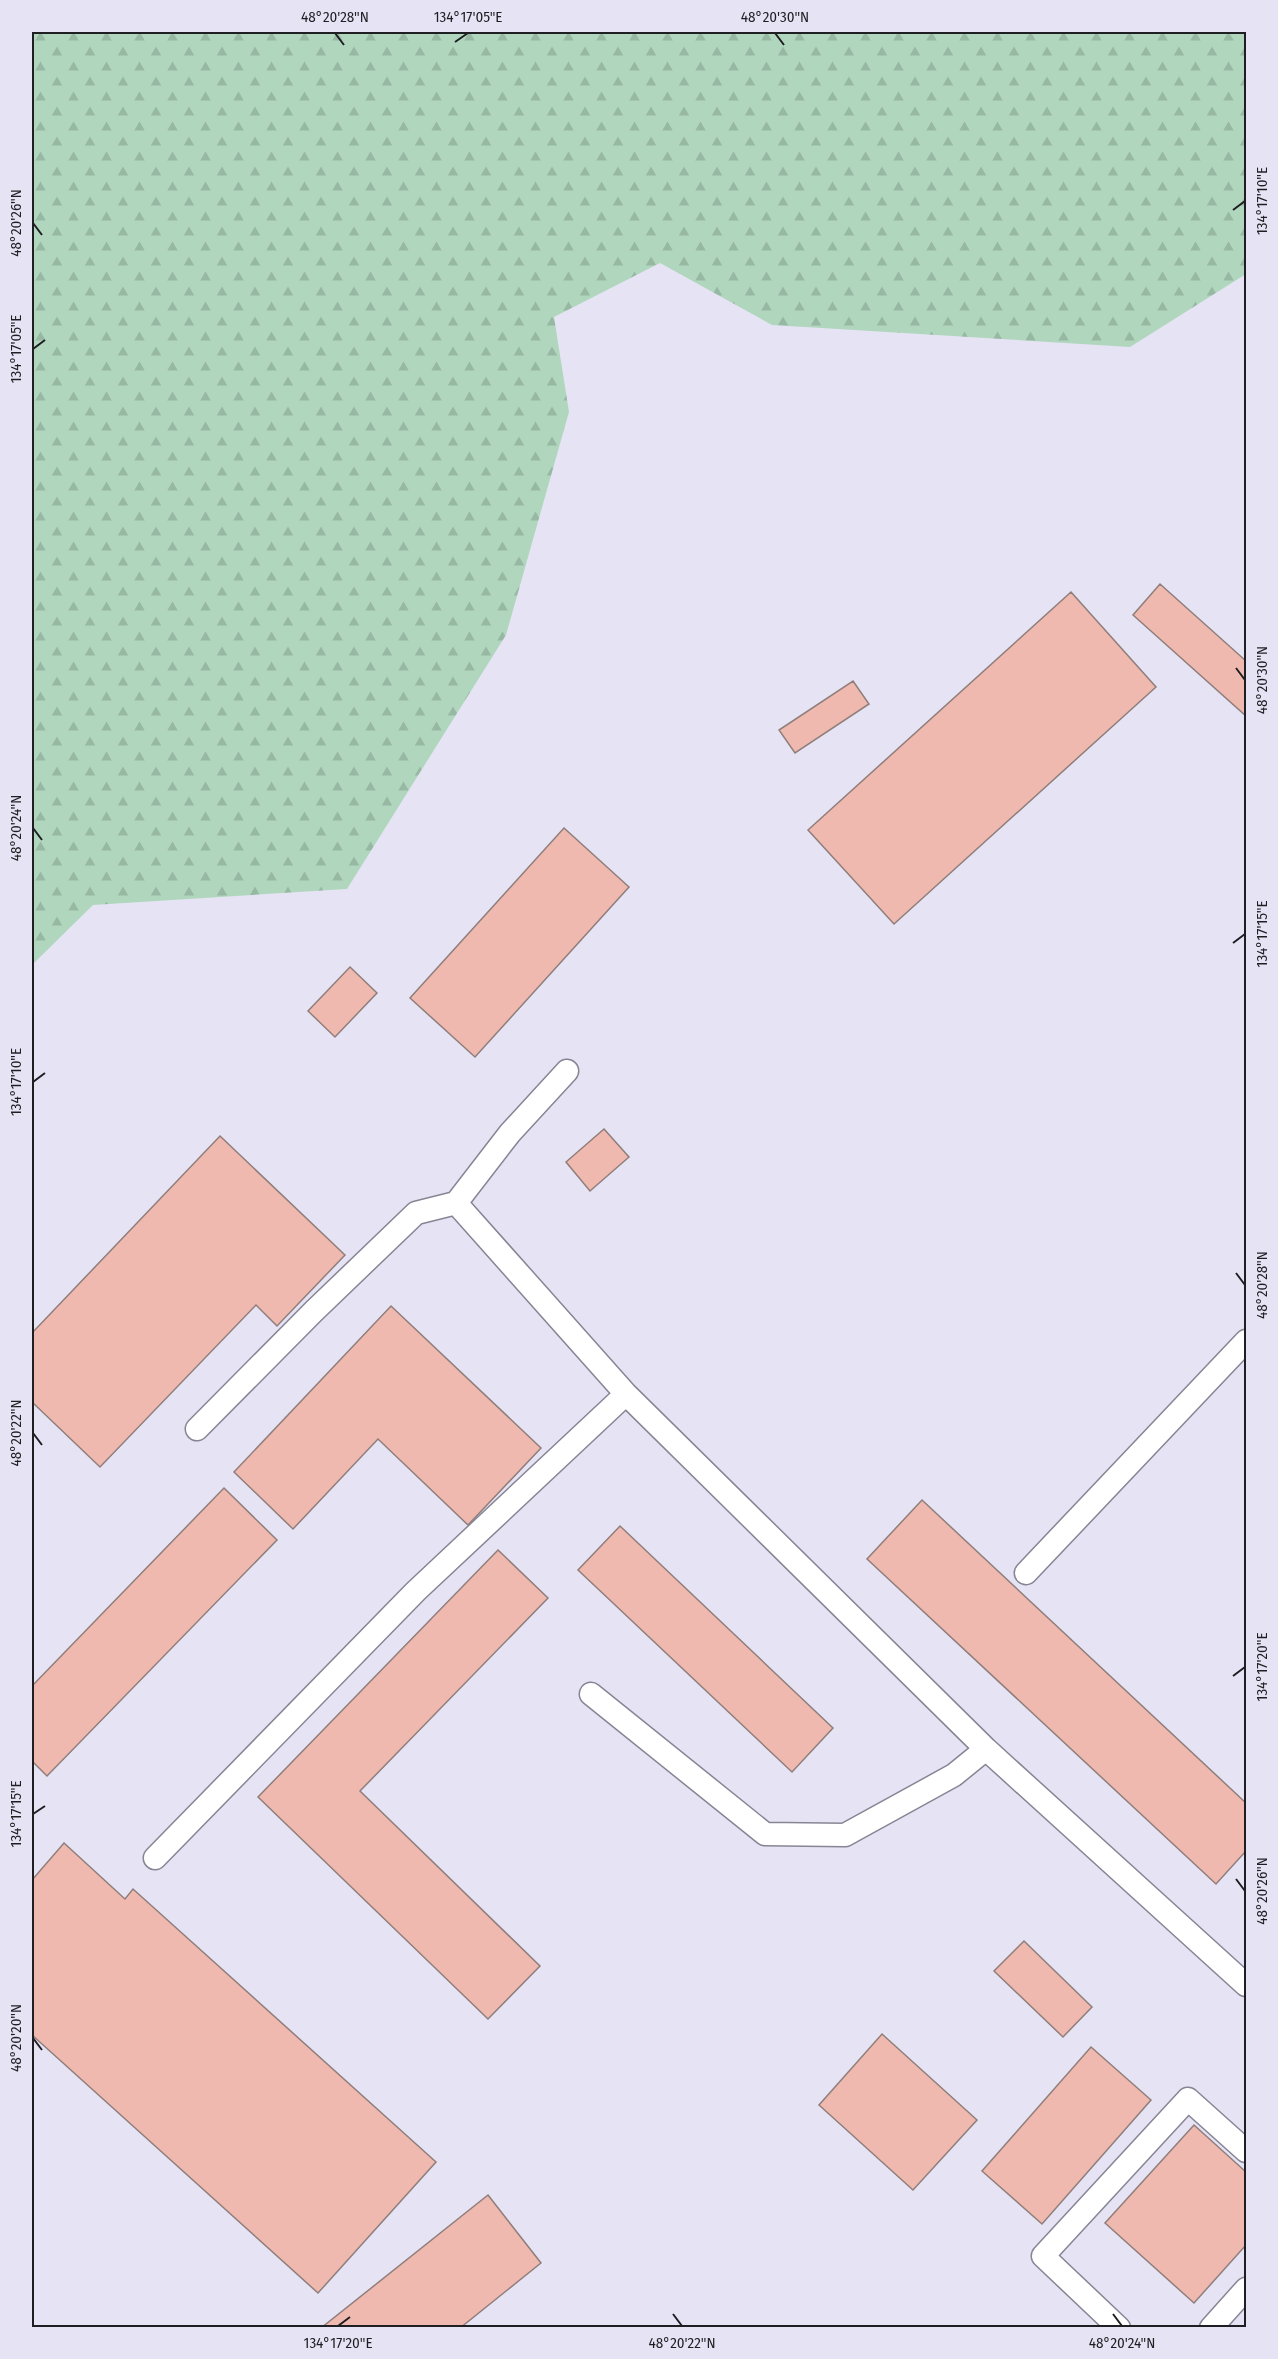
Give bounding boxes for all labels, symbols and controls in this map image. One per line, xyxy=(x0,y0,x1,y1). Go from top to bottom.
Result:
text: 48°20'28"N xyxy=(301,8,369,26)
text: 134°17'05"E xyxy=(434,8,502,26)
text: 48°20'30"N xyxy=(741,8,809,26)
text: 134°17'10"E xyxy=(1253,167,1271,235)
text: 48°20'26"N xyxy=(7,189,25,257)
text: 134°17'05"E xyxy=(7,315,25,383)
text: 48°20'30"N xyxy=(1253,646,1271,714)
text: 48°20'24"N xyxy=(7,795,25,861)
text: 134°17'15"E xyxy=(1253,901,1271,967)
text: 134°17'10"E xyxy=(7,1048,25,1116)
text: 48°20'28"N xyxy=(1253,1251,1271,1319)
text: 48°20'22"N xyxy=(7,1399,25,1467)
text: 134°17'20"E xyxy=(1253,1633,1271,1701)
text: 134°17'15"E xyxy=(7,1781,25,1847)
text: 48°20'26"N xyxy=(1253,1857,1271,1925)
text: 48°20'20"N xyxy=(7,2004,25,2072)
text: 134°17'20"E xyxy=(304,2334,372,2352)
text: 48°20'22"N xyxy=(648,2334,716,2352)
text: 48°20'24"N xyxy=(1089,2334,1155,2352)

